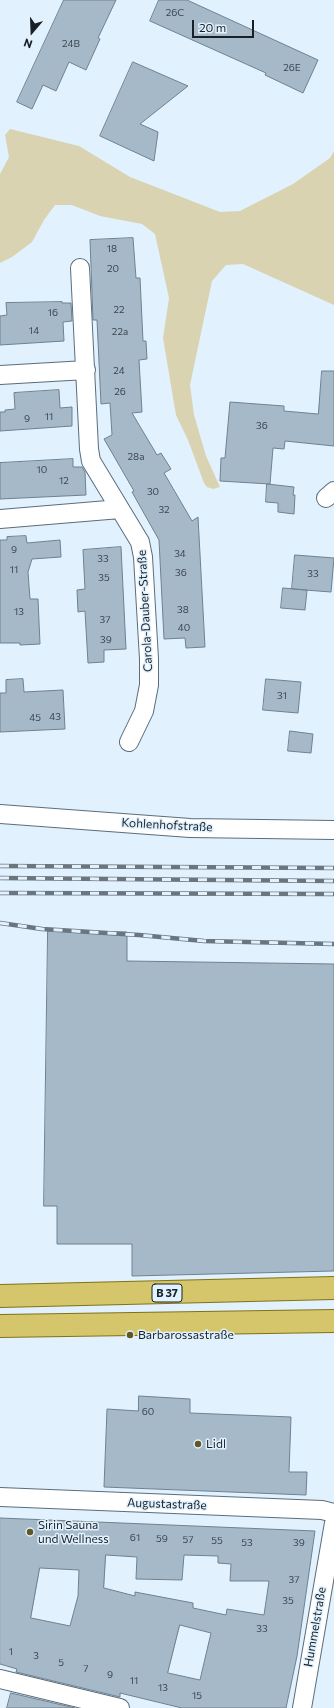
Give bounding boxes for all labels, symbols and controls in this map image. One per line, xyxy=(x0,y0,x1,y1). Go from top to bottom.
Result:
house number: 26C xyxy=(166,7,184,19)
north arrow xyxy=(12,12,52,52)
scale bar xyxy=(194,12,256,38)
text: 20 m xyxy=(199,20,226,34)
text: N xyxy=(22,36,34,51)
house number: 24B xyxy=(62,38,80,50)
house number: 26E xyxy=(283,62,301,74)
house number: 18 xyxy=(107,243,117,255)
house number: 20 xyxy=(107,263,119,275)
house number: 22 xyxy=(113,304,125,316)
house number: 16 xyxy=(48,307,58,319)
house number: 14 xyxy=(29,325,39,337)
house number: 22a xyxy=(112,326,128,338)
house number: 24 xyxy=(113,365,125,377)
house number: 26 xyxy=(114,386,126,398)
house number: 11 xyxy=(45,411,53,423)
house number: 9 xyxy=(24,413,30,425)
house number: 36 xyxy=(256,420,268,432)
house number: 28a xyxy=(128,451,144,463)
house number: 10 xyxy=(37,464,47,476)
house number: 12 xyxy=(59,475,69,487)
house number: 30 xyxy=(147,486,159,498)
house number: 32 xyxy=(158,504,170,516)
house number: 9 xyxy=(11,544,17,556)
house number: 34 xyxy=(174,548,186,560)
street label: Carola-Dauber-Straße xyxy=(135,550,155,672)
house number: 33 xyxy=(97,553,109,565)
house number: 11 xyxy=(10,564,18,576)
house number: 36 xyxy=(175,567,187,579)
house number: 33 xyxy=(307,568,319,580)
house number: 35 xyxy=(98,572,110,584)
house number: 38 xyxy=(177,604,189,616)
house number: 13 xyxy=(14,606,24,618)
house number: 37 xyxy=(100,614,110,626)
house number: 40 xyxy=(178,622,190,634)
house number: 39 xyxy=(100,634,112,646)
house number: 31 xyxy=(277,690,287,702)
house number: 43 xyxy=(49,711,61,723)
house number: 45 xyxy=(29,712,41,724)
street label: Kohlenhofstraße xyxy=(121,815,213,835)
road number: B 37 xyxy=(152,1284,182,1302)
place label: Barbarossastraße xyxy=(138,1328,234,1342)
marker: Barbarossastraße xyxy=(125,1330,135,1340)
house number: 60 xyxy=(142,1406,154,1418)
place label: Lidl xyxy=(206,1437,226,1451)
marker: Lidl xyxy=(193,1439,203,1449)
street label: Augustastraße xyxy=(127,1495,207,1513)
place label: Sirin Sauna und Wellness xyxy=(38,1518,109,1546)
marker: Sirin Sauna und Wellness xyxy=(25,1527,35,1537)
house number: 61 xyxy=(130,1532,140,1544)
house number: 59 xyxy=(156,1533,168,1545)
house number: 57 xyxy=(182,1534,194,1546)
house number: 55 xyxy=(211,1535,223,1547)
house number: 53 xyxy=(241,1537,253,1549)
house number: 39 xyxy=(293,1537,305,1549)
house number: 37 xyxy=(289,1574,299,1586)
street label: Hummelstraße xyxy=(301,1586,329,1668)
house number: 35 xyxy=(282,1595,294,1607)
house number: 33 xyxy=(256,1623,268,1635)
house number: 1 xyxy=(9,1646,13,1658)
house number: 3 xyxy=(33,1650,39,1662)
house number: 5 xyxy=(58,1657,64,1669)
house number: 7 xyxy=(83,1663,89,1675)
house number: 9 xyxy=(107,1669,113,1681)
house number: 11 xyxy=(130,1675,138,1687)
house number: 13 xyxy=(158,1682,168,1694)
house number: 15 xyxy=(192,1690,202,1702)

